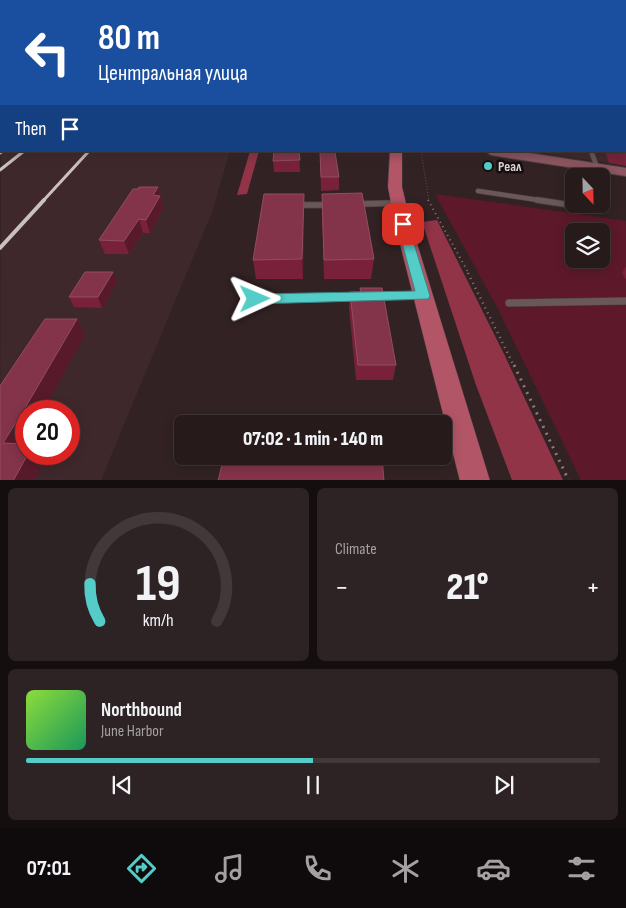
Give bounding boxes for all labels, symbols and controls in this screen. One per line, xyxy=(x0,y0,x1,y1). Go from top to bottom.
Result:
text: 80 m xyxy=(98,17,160,60)
icon: left xyxy=(15,20,80,85)
text: Центральная улица xyxy=(98,60,248,87)
icon: arrive xyxy=(56,115,84,143)
text: Then xyxy=(15,118,46,141)
place label: Реал xyxy=(498,158,522,175)
marker: Реал xyxy=(482,160,494,172)
north arrow xyxy=(565,168,610,212)
map controls xyxy=(565,168,610,268)
pin xyxy=(382,203,424,245)
icon: arrive xyxy=(389,210,417,238)
button: layers xyxy=(565,223,610,268)
position arrow xyxy=(228,272,280,324)
speed limit sign: 20 xyxy=(15,400,80,465)
text: 07:02 · 1 min · 140 m xyxy=(243,428,383,451)
text: Climate xyxy=(335,540,377,559)
text: 19 xyxy=(136,553,181,616)
text: 21° xyxy=(446,565,489,610)
text: − xyxy=(335,571,349,604)
text: + xyxy=(586,571,600,604)
text: km/h xyxy=(143,610,174,631)
text: Northbound xyxy=(101,699,182,722)
text: June Harbor xyxy=(101,722,164,741)
icon: previous xyxy=(108,771,136,799)
icon: pause xyxy=(299,771,327,799)
icon: next xyxy=(490,771,518,799)
icon: directions xyxy=(124,851,159,886)
icon: music xyxy=(212,851,247,886)
icon: phone xyxy=(300,851,335,886)
icon: climate xyxy=(388,851,423,886)
icon: car xyxy=(476,851,511,886)
icon: filters xyxy=(564,851,599,886)
text: 07:01 xyxy=(27,855,71,882)

